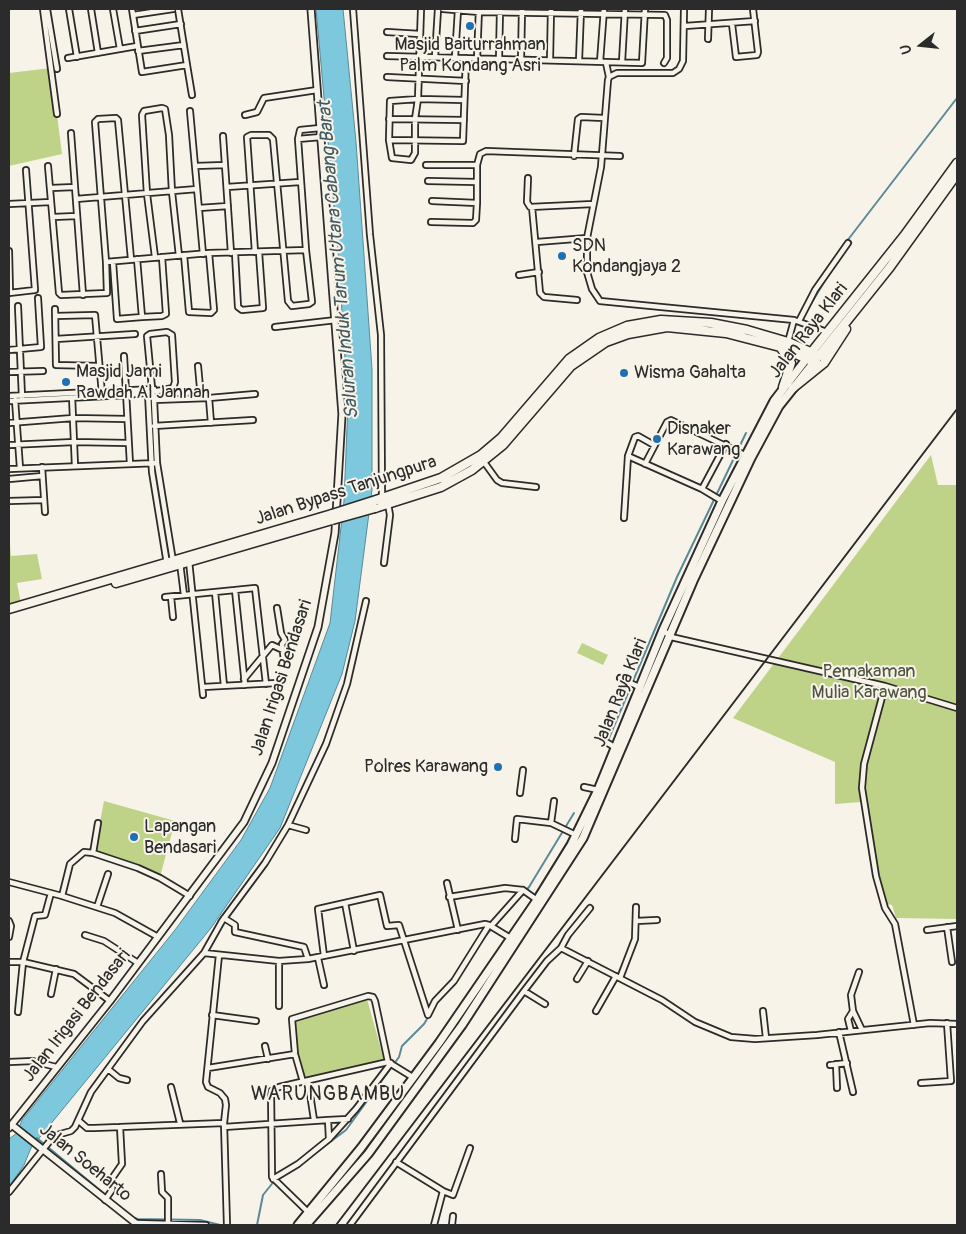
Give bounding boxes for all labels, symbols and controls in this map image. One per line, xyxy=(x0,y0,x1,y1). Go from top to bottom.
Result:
marker: Masjid Baiturrahman Palm Kondang Asri xyxy=(464,20,476,32)
north arrow xyxy=(896,20,946,70)
place label: Masjid Baiturrahman Palm Kondang Asri xyxy=(394,34,546,76)
text: U xyxy=(897,42,916,56)
water label: Saluran Induk Tarum Utara Cabang Barat xyxy=(314,100,364,420)
place label: SDN Kondangjaya 2 xyxy=(572,235,681,278)
marker: SDN Kondangjaya 2 xyxy=(556,250,568,262)
street label: Jalan Raya Klari xyxy=(765,279,853,383)
place label: Masjid Jami Rawdah Al Jannah xyxy=(76,361,210,404)
place label: Wisma Gahalta xyxy=(634,362,746,384)
marker: Wisma Gahalta xyxy=(618,367,630,379)
marker: Masjid Jami Rawdah Al Jannah xyxy=(60,376,72,388)
place label: Disnaker Karawang xyxy=(667,418,740,460)
marker: Disnaker Karawang xyxy=(651,433,663,445)
street label: Jalan Bypass Tanjungpura xyxy=(253,451,439,531)
street label: Jalan Irigasi Bendasari xyxy=(247,597,317,759)
street label: Jalan Raya Klari xyxy=(589,636,653,750)
park label: Pemakaman Mulia Karawang xyxy=(811,661,927,704)
place label: Polres Karawang xyxy=(364,756,488,778)
marker: Polres Karawang xyxy=(492,761,504,773)
place label: Lapangan Bendasari xyxy=(144,816,216,859)
marker: Lapangan Bendasari xyxy=(128,831,140,843)
street label: Jalan Irigasi Bendasari xyxy=(18,945,136,1087)
district label: WARUNGBAMBU xyxy=(249,1083,407,1107)
street label: Jalan Soeharto xyxy=(35,1119,135,1207)

